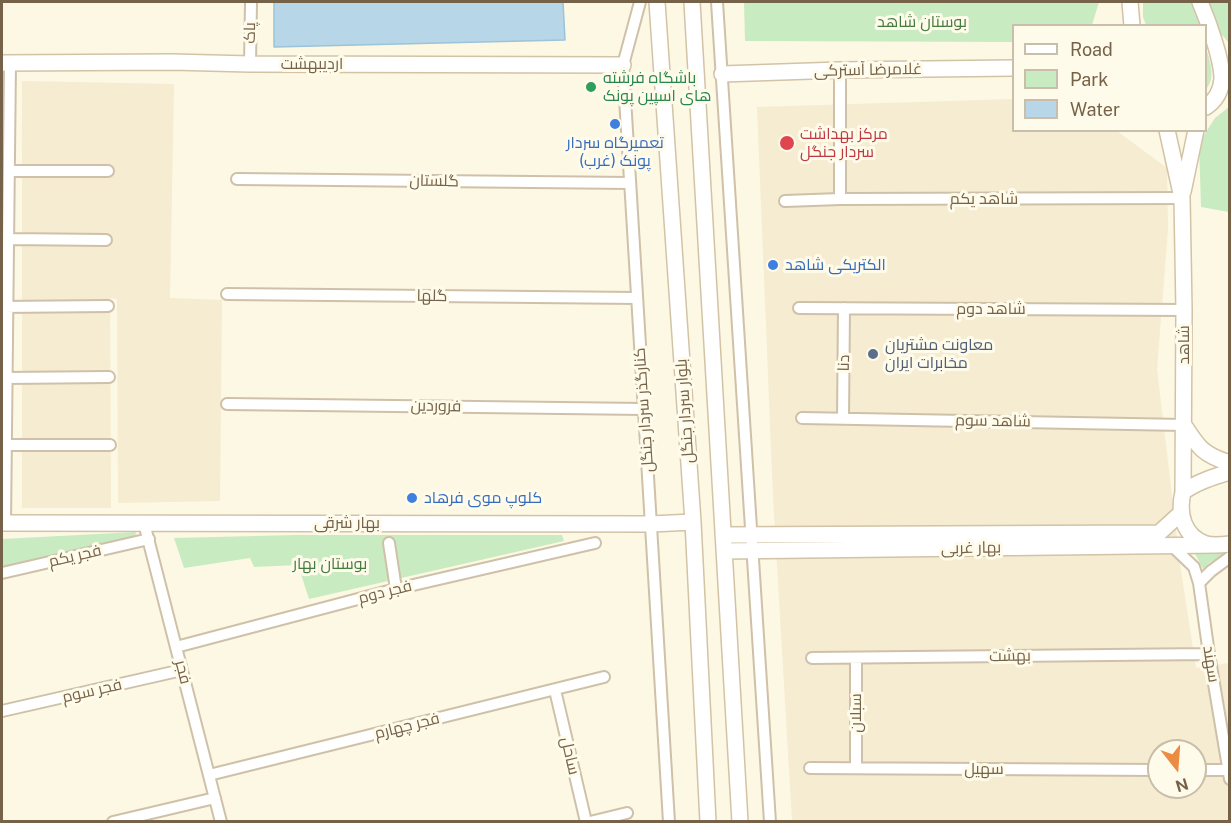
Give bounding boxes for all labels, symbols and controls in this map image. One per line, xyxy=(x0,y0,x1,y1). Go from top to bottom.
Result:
park label: بوستان شاهد xyxy=(877,12,967,32)
street label: پاک xyxy=(240,22,260,44)
legend xyxy=(1012,24,1207,132)
text: Road xyxy=(1070,39,1113,60)
street label: اردیبهشت xyxy=(281,54,343,74)
street label: غلامرضا آسترکی xyxy=(814,59,922,81)
place label: باشگاه فرشته های اسپین پونک xyxy=(603,68,712,106)
text: Park xyxy=(1070,69,1108,90)
marker: باشگاه فرشته های اسپین پونک xyxy=(584,80,598,94)
text: Water xyxy=(1070,99,1120,120)
marker: تعمیرگاه سردار پونک (غرب) xyxy=(608,117,622,131)
place label: مرکز بهداشت سردار جنگل xyxy=(800,124,888,162)
place label: تعمیرگاه سردار پونک (غرب) xyxy=(566,133,664,171)
marker: مرکز بهداشت سردار جنگل xyxy=(778,134,796,152)
street label: گلستان xyxy=(409,171,459,191)
street label: شاهد یکم xyxy=(950,189,1018,209)
place label: الکتریکی شاهد xyxy=(785,255,886,275)
marker: الکتریکی شاهد xyxy=(766,258,780,272)
street label: گلها xyxy=(416,286,448,306)
street label: شاهد دوم xyxy=(956,299,1026,319)
street label: شاهد xyxy=(1174,325,1194,365)
place label: معاونت مشتریان مخابرات ایران xyxy=(885,335,993,373)
street label: کنارگذر سردار جنگل xyxy=(630,347,658,473)
marker: معاونت مشتریان مخابرات ایران xyxy=(866,347,880,361)
street label: دنا xyxy=(834,354,854,372)
street label: بلوار سردار جنگل xyxy=(672,358,698,464)
street label: فروردین xyxy=(411,396,461,416)
street label: شاهد سوم xyxy=(955,411,1031,431)
place label: کلوپ موی فرهاد xyxy=(424,488,542,508)
marker: کلوپ موی فرهاد xyxy=(405,491,419,505)
street label: بهار شرقی xyxy=(314,513,380,533)
street label: بهار غربی xyxy=(941,538,1001,558)
street label: فجر یکم xyxy=(47,541,103,571)
park label: بوستان بهار xyxy=(293,554,367,574)
street label: فجر دوم xyxy=(356,576,414,608)
street label: سهند xyxy=(1199,644,1223,684)
street label: بهشت xyxy=(989,646,1031,666)
street label: فجر xyxy=(171,658,195,686)
street label: فجر سوم xyxy=(60,675,124,707)
street label: سبلان xyxy=(846,693,866,733)
street label: فجر چهارم xyxy=(372,709,442,743)
street label: ساحل xyxy=(556,735,584,777)
north arrow xyxy=(1147,739,1207,799)
street label: سهیل xyxy=(964,759,1004,779)
text: N xyxy=(1173,774,1191,796)

